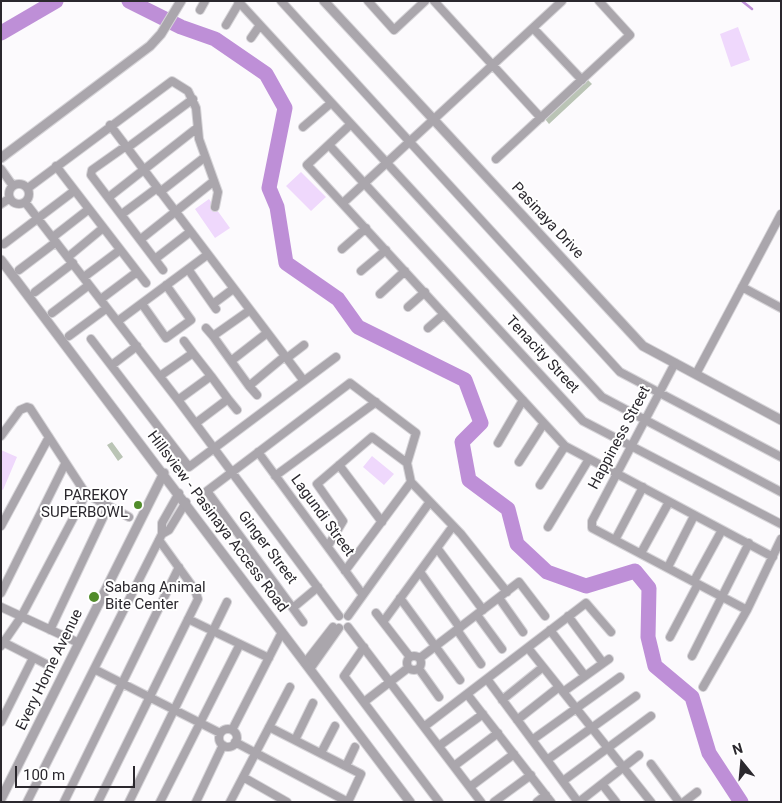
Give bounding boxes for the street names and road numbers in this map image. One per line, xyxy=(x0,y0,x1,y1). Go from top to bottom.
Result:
street label: Pasinaya Drive xyxy=(507,179,587,263)
street label: Tenacity Street xyxy=(502,313,582,397)
street label: Happiness Street xyxy=(585,383,655,493)
street label: Hillsview - Pasinaya Access Road xyxy=(143,428,291,616)
street label: Lagundi Street xyxy=(286,472,358,560)
street label: Ginger Street xyxy=(234,508,300,588)
street label: Every Home Avenue xyxy=(13,606,87,734)

